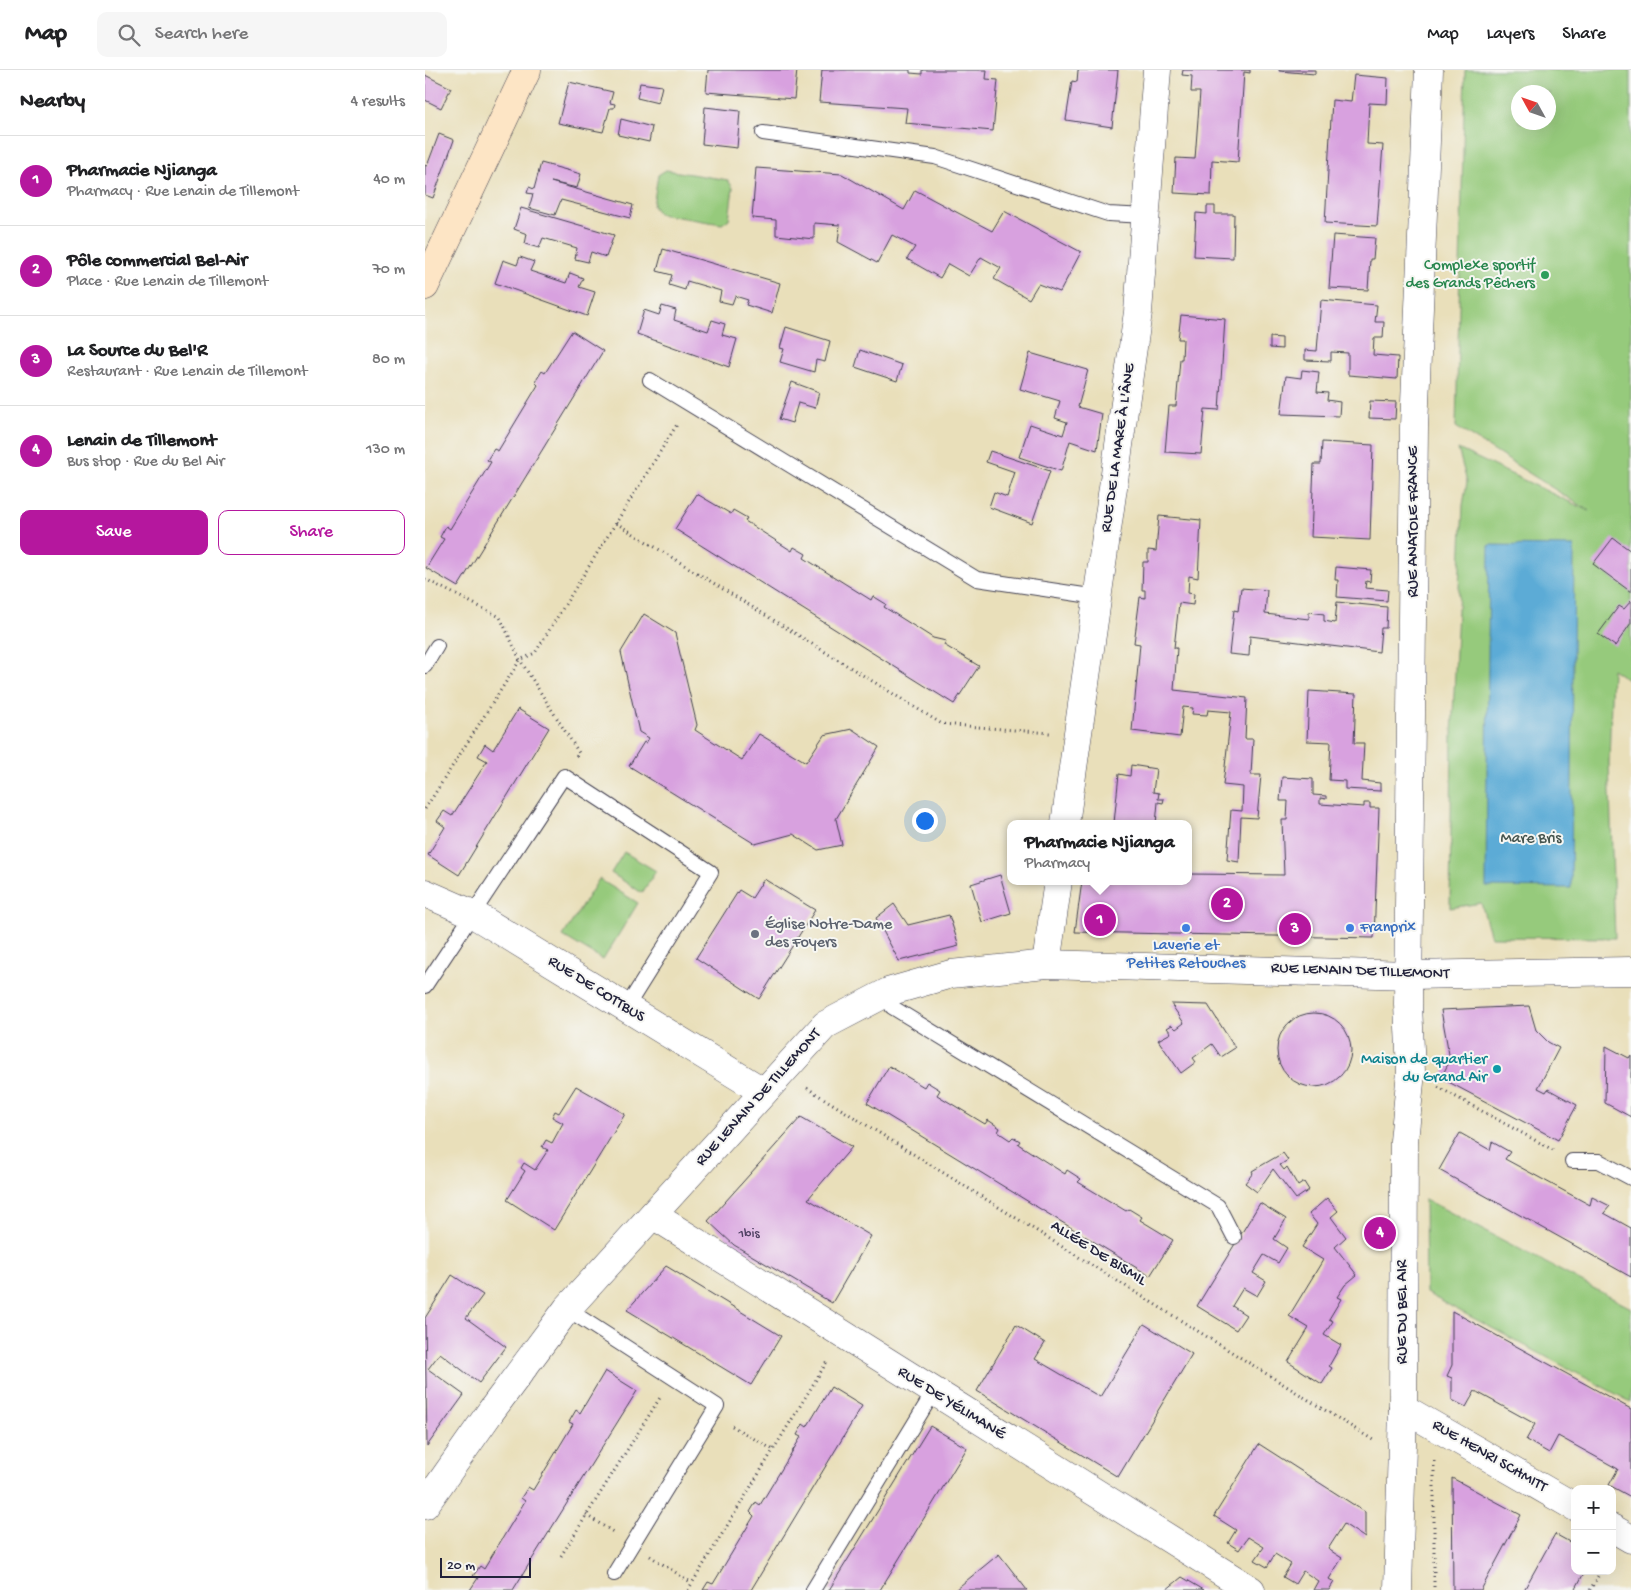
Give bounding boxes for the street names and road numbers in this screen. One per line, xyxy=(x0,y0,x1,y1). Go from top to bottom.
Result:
street label: RUE DE LA MARE À L'ÂNE xyxy=(1096,361,1140,534)
street label: RUE ANATOLE FRANCE xyxy=(1405,445,1424,598)
street label: RUE DE COTTBUS xyxy=(544,953,649,1028)
street label: RUE LENAIN DE TILLEMONT xyxy=(1271,959,1450,985)
street label: RUE LENAIN DE TILLEMONT xyxy=(692,1025,826,1171)
street label: ALLÉE DE BISMIL xyxy=(1047,1217,1150,1292)
street label: RUE DU BEL AIR xyxy=(1394,1259,1413,1364)
street label: RUE DE YÉLIMANÉ xyxy=(894,1363,1009,1445)
street label: RUE HENRI SCHMITT xyxy=(1428,1416,1551,1498)

